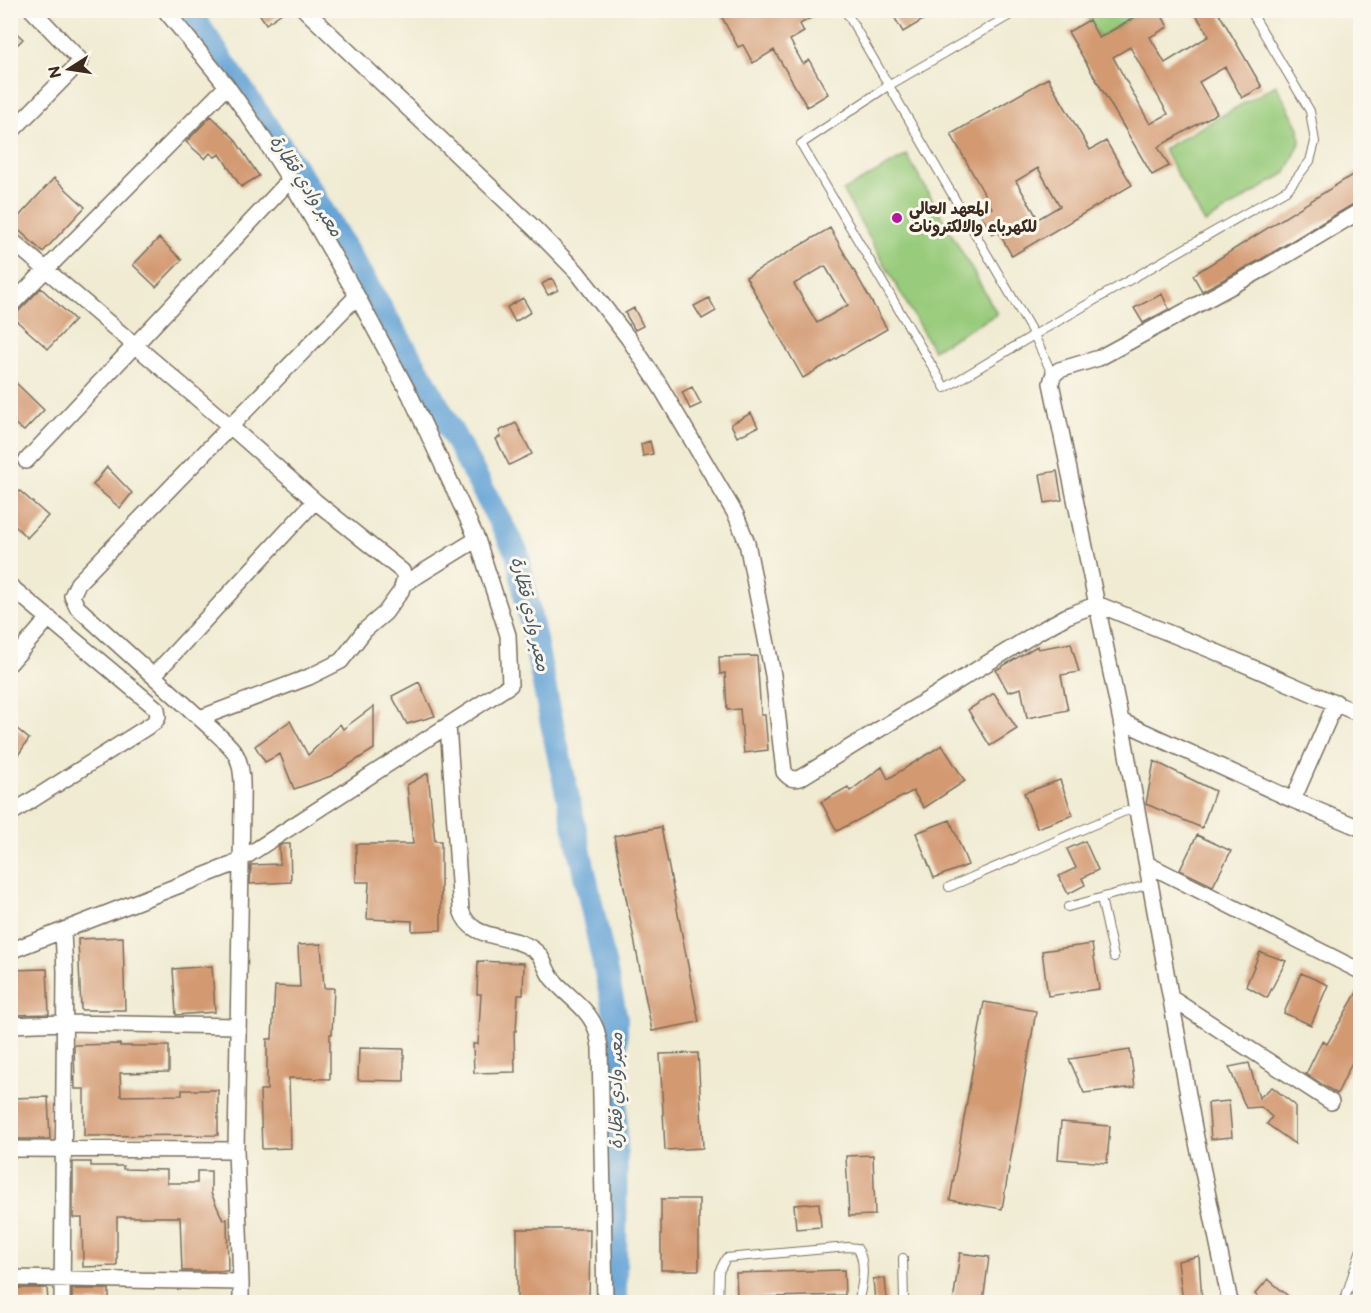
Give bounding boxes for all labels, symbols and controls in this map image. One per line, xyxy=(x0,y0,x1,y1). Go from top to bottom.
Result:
north arrow xyxy=(39,39,99,99)
text: N xyxy=(45,64,66,80)
water label: معبر وادي قطّارة xyxy=(264,131,347,242)
place label: المعهد العالي للكهرباء والالكترونات xyxy=(909,200,1037,237)
marker: المعهد العالي للكهرباء والالكترونات xyxy=(890,211,904,225)
water label: معبر وادي قطّارة xyxy=(505,555,553,674)
water label: معبر وادي قطّارة xyxy=(606,1032,629,1149)

